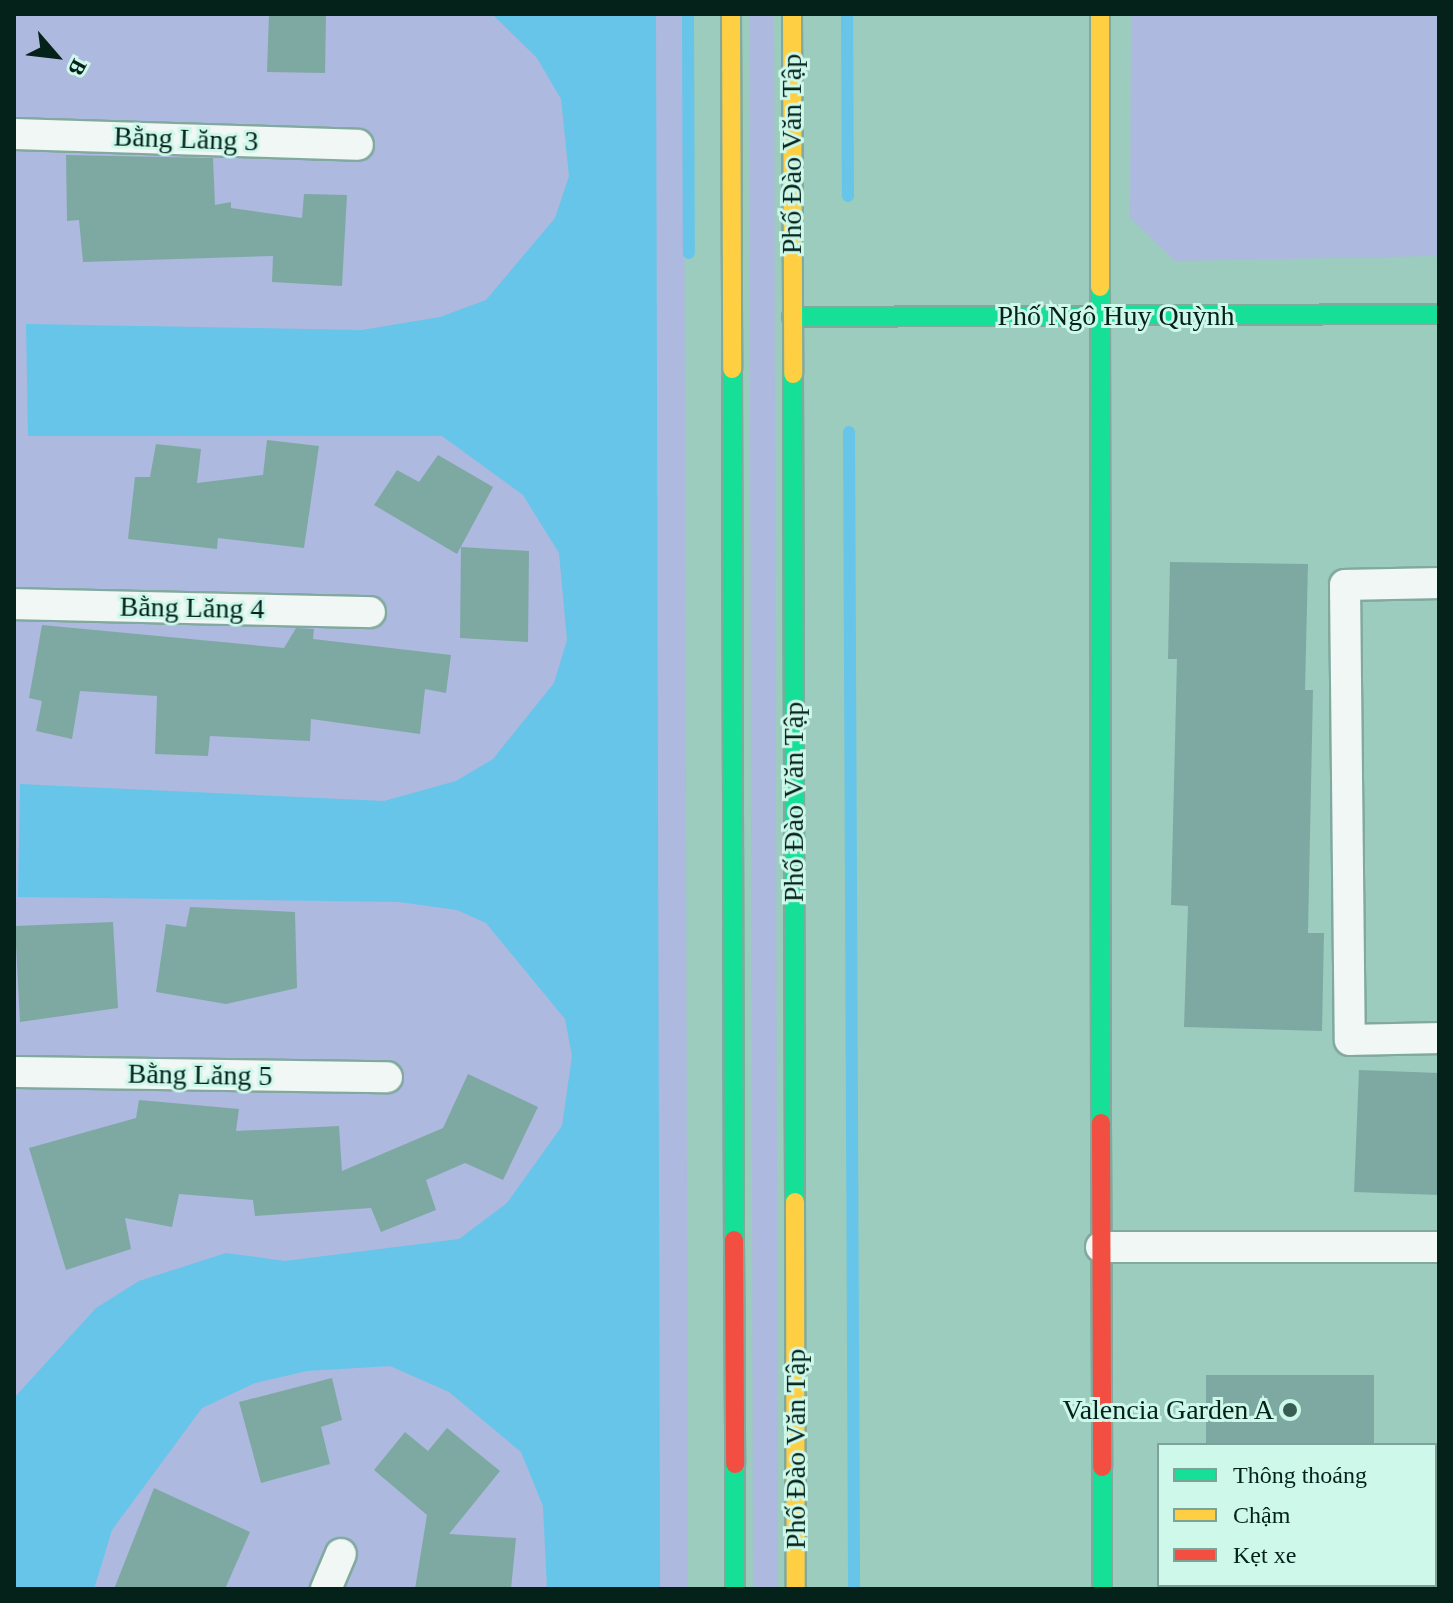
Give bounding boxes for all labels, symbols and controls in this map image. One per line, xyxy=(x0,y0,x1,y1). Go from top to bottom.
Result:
north arrow xyxy=(16,16,96,96)
street label: Phố Đào Văn Tập xyxy=(775,53,809,255)
text: B xyxy=(63,55,92,80)
street label: Bằng Lăng 3 xyxy=(113,120,259,158)
street label: Phố Ngô Huy Quỳnh xyxy=(997,299,1235,333)
street label: Bằng Lăng 4 xyxy=(119,590,265,626)
street label: Phố Đào Văn Tập xyxy=(777,701,811,903)
street label: Bằng Lăng 5 xyxy=(127,1057,273,1093)
street label: Phố Đào Văn Tập xyxy=(779,1348,813,1550)
place label: Valencia Garden A xyxy=(1061,1393,1274,1427)
marker: Valencia Garden A xyxy=(1281,1401,1299,1419)
legend xyxy=(1157,1443,1437,1587)
text: Thông thoáng xyxy=(1233,1462,1367,1488)
text: Chậm xyxy=(1233,1502,1290,1528)
text: Kẹt xe xyxy=(1233,1542,1296,1568)

